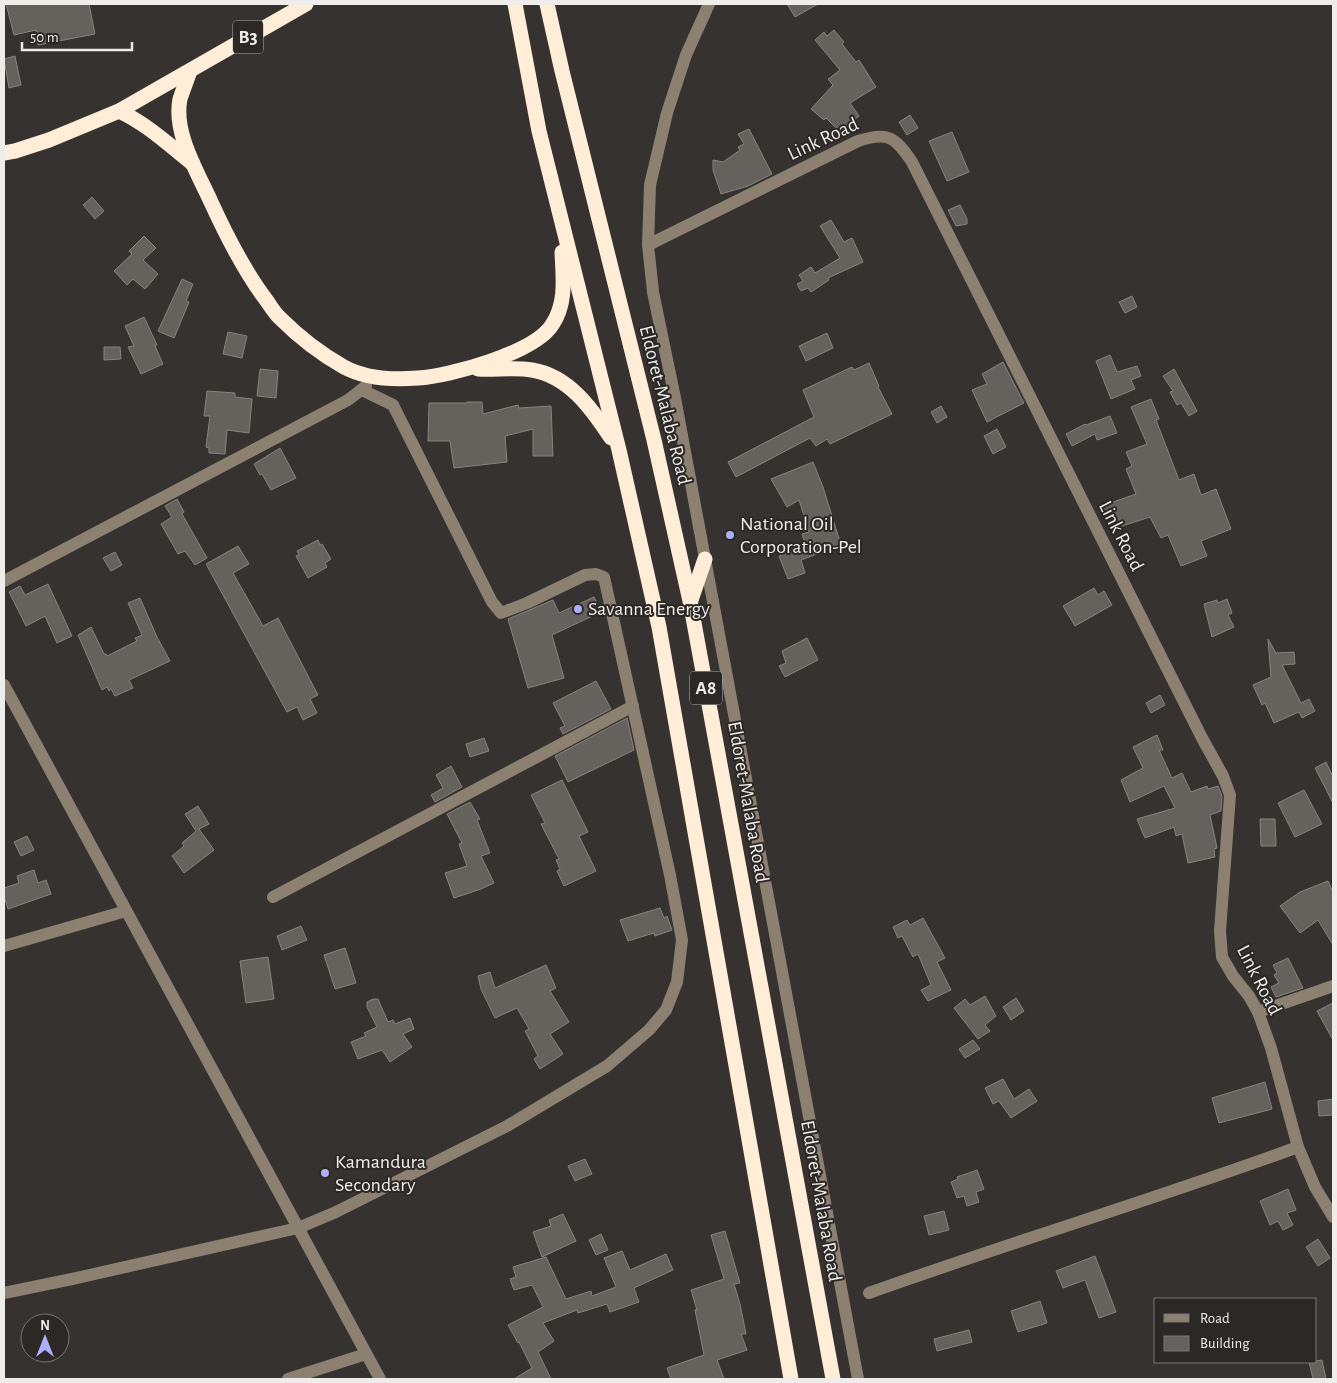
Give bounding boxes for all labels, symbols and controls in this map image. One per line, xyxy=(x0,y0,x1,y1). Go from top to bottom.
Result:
scale bar xyxy=(22,20,132,52)
road number: B3 xyxy=(233,21,263,54)
text: 50 m xyxy=(30,30,59,45)
street label: Link Road xyxy=(784,114,862,164)
street label: Eldoret-Malaba Road xyxy=(636,323,694,487)
street label: Link Road xyxy=(1095,498,1147,574)
place label: National Oil Corporation-Pel xyxy=(740,514,862,557)
marker: National Oil Corporation-Pel xyxy=(724,529,736,541)
place label: Savanna Energy xyxy=(588,599,710,619)
marker: Savanna Energy xyxy=(572,603,584,615)
road number: A8 xyxy=(690,671,722,704)
street label: Eldoret-Malaba Road xyxy=(724,720,772,884)
street label: Link Road xyxy=(1233,942,1285,1018)
street label: Eldoret-Malaba Road xyxy=(797,1119,845,1283)
place label: Kamandura Secondary xyxy=(335,1152,426,1195)
marker: Kamandura Secondary xyxy=(319,1167,331,1179)
legend xyxy=(1154,1298,1317,1363)
text: Road xyxy=(1200,1311,1230,1326)
north arrow xyxy=(20,1313,70,1363)
text: N xyxy=(40,1319,50,1333)
text: Building xyxy=(1200,1336,1250,1351)

